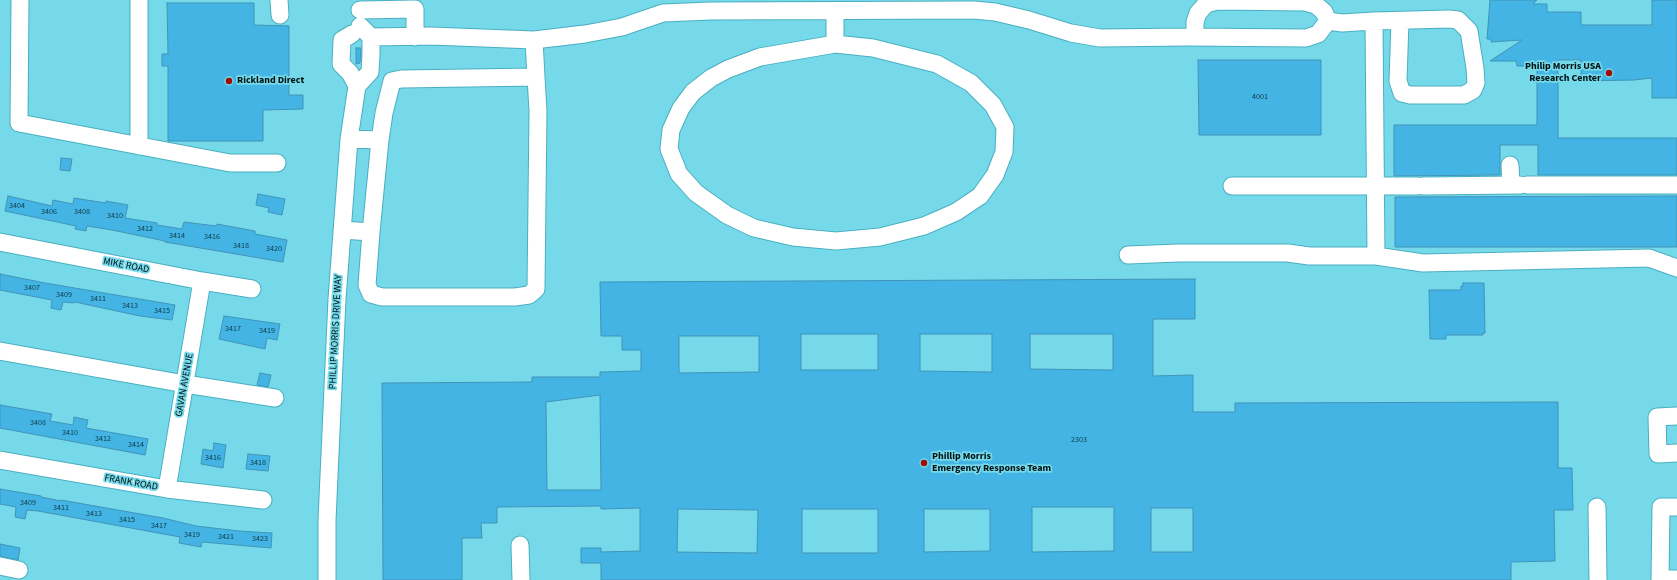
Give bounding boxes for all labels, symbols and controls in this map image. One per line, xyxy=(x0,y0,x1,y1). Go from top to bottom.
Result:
place label: Philip Morris USA Research Center xyxy=(1525,61,1601,84)
marker: Philip Morris USA Research Center xyxy=(1604,68,1614,78)
place label: Rickland Direct xyxy=(237,75,304,87)
marker: Rickland Direct xyxy=(224,76,234,86)
house number: 4001 xyxy=(1252,92,1268,102)
house number: 3404 xyxy=(9,201,25,211)
house number: 3406 xyxy=(41,207,57,217)
house number: 3408 xyxy=(74,207,90,217)
house number: 3410 xyxy=(107,211,123,221)
house number: 3412 xyxy=(137,224,153,234)
house number: 3414 xyxy=(169,231,185,241)
house number: 3416 xyxy=(204,232,220,242)
house number: 3418 xyxy=(233,241,249,251)
house number: 3420 xyxy=(266,244,282,254)
street label: MIKE ROAD xyxy=(102,256,150,276)
street label: PHILLIP MORRIS DRIVE WAY xyxy=(327,274,345,390)
house number: 3407 xyxy=(24,283,40,293)
house number: 3409 xyxy=(56,290,72,300)
house number: 3411 xyxy=(90,294,106,304)
house number: 3413 xyxy=(122,301,138,311)
house number: 3415 xyxy=(154,306,170,316)
house number: 3417 xyxy=(225,324,241,334)
house number: 3419 xyxy=(259,326,275,336)
street label: GAVAN AVENUE xyxy=(174,352,196,418)
house number: 3408 xyxy=(30,418,46,428)
house number: 3410 xyxy=(62,428,78,438)
house number: 3412 xyxy=(95,434,111,444)
house number: 2303 xyxy=(1071,435,1087,445)
house number: 3414 xyxy=(128,440,144,450)
place label: Phillip Morris Emergency Response Team xyxy=(932,451,1051,474)
house number: 3416 xyxy=(205,453,221,463)
house number: 3418 xyxy=(250,458,266,468)
marker: Phillip Morris Emergency Response Team xyxy=(919,458,929,468)
street label: FRANK ROAD xyxy=(103,472,159,494)
house number: 3409 xyxy=(20,498,36,508)
house number: 3411 xyxy=(53,503,69,513)
house number: 3413 xyxy=(86,509,102,519)
house number: 3415 xyxy=(119,515,135,525)
house number: 3417 xyxy=(151,521,167,531)
house number: 3419 xyxy=(184,530,200,540)
house number: 3421 xyxy=(218,532,234,542)
house number: 3423 xyxy=(252,534,268,544)

